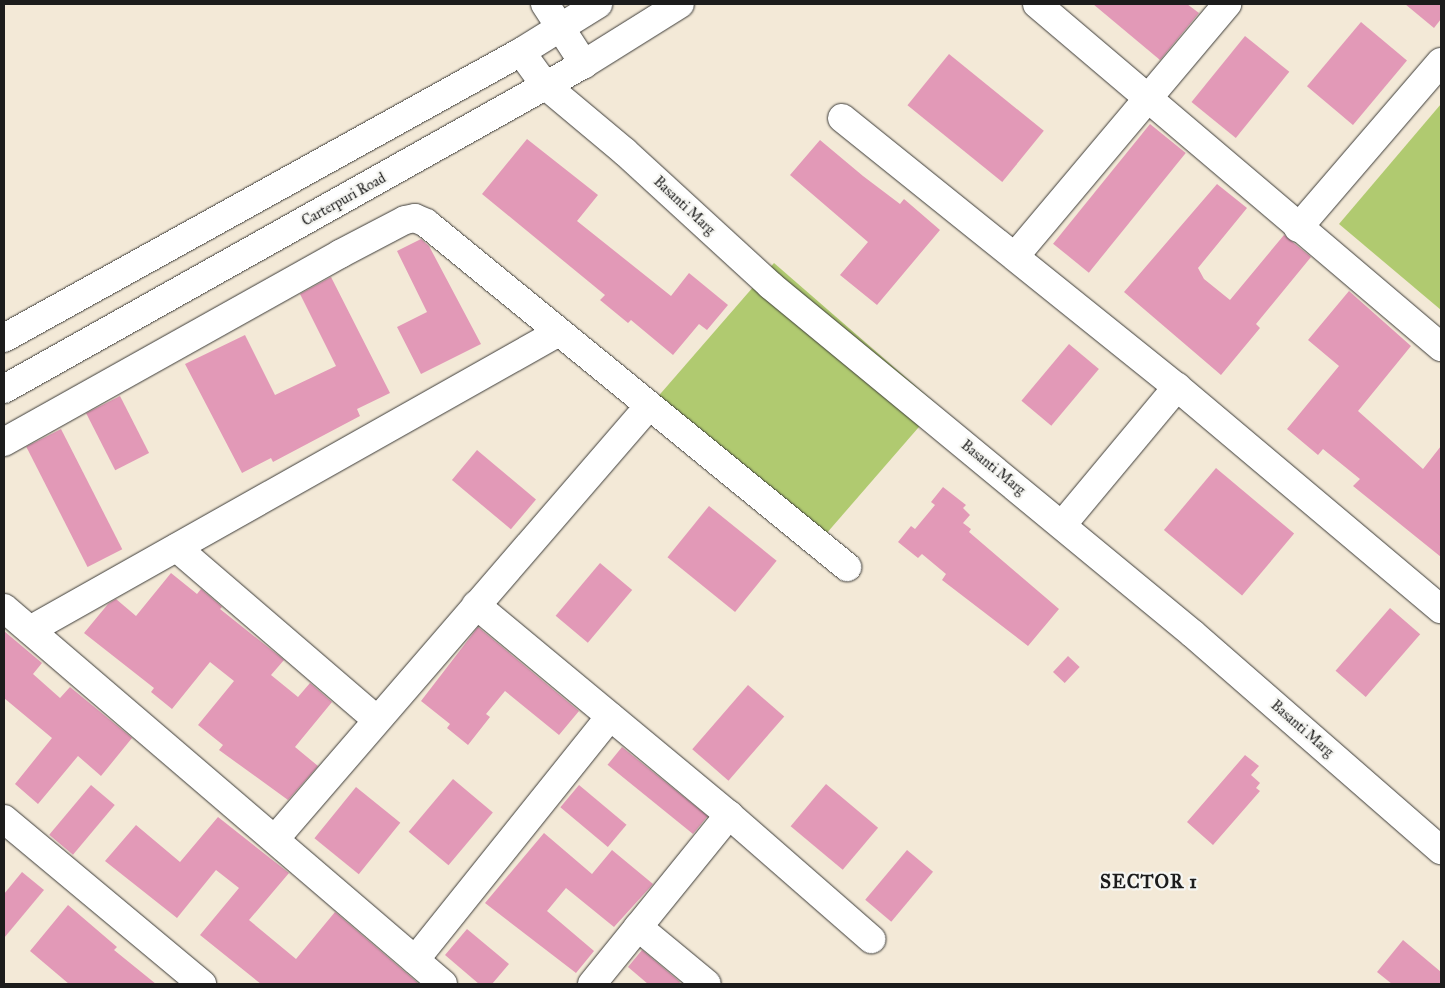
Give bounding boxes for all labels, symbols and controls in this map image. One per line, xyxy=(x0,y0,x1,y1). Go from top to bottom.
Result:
street label: Carterpuri Road xyxy=(299,170,389,230)
street label: Basanti Marg xyxy=(650,173,718,239)
street label: Basanti Marg xyxy=(958,437,1028,499)
street label: Basanti Marg xyxy=(1267,697,1337,761)
district label: SECTOR 1 xyxy=(1099,871,1199,893)

